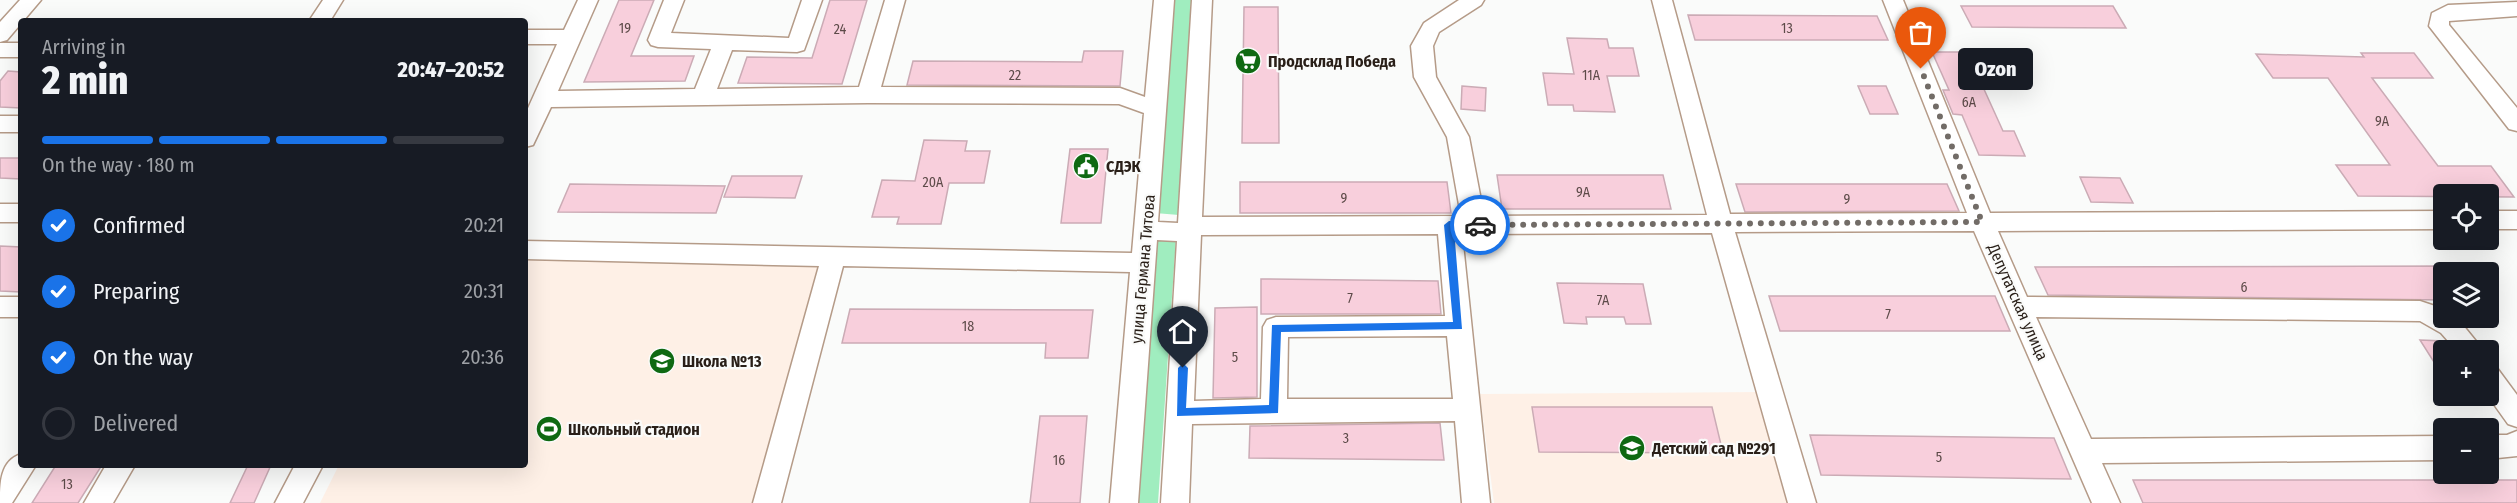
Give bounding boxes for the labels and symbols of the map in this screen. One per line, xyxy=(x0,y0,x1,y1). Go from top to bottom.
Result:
pin xyxy=(1895,7,1946,69)
house number: 19 xyxy=(619,20,631,37)
house number: 13 xyxy=(1781,20,1793,37)
house number: 24 xyxy=(834,21,847,38)
supermarket icon: Продсклад Победа xyxy=(1233,46,1263,76)
callout: Ozon xyxy=(1957,48,2032,90)
place label: Продсклад Победа xyxy=(1268,52,1396,71)
house number: 22 xyxy=(1009,67,1021,84)
house number: 11А xyxy=(1582,67,1601,84)
house number: 6А xyxy=(1962,94,1977,111)
house number: 9А xyxy=(2375,113,2390,130)
public building icon: СДЭК xyxy=(1071,151,1101,181)
place label: СДЭК xyxy=(1106,157,1142,176)
house number: 20А xyxy=(923,174,944,191)
house number: 9А xyxy=(1576,184,1591,201)
house number: 9 xyxy=(1341,190,1348,207)
house number: 9 xyxy=(1844,191,1851,208)
street label: улица Германа Титова xyxy=(1127,194,1159,344)
courier xyxy=(1450,195,1510,255)
street label: Депутатская улица xyxy=(1983,240,2052,363)
house number: 6 xyxy=(2241,279,2248,296)
house number: 7 xyxy=(1347,290,1353,307)
house number: 7А xyxy=(1597,292,1610,309)
pin xyxy=(1157,306,1208,368)
house number: 7 xyxy=(1885,306,1891,323)
house number: 18 xyxy=(962,318,974,335)
school or university icon: Школа №13 xyxy=(647,346,677,376)
house number: 5 xyxy=(1232,349,1238,366)
place label: Школа №13 xyxy=(682,352,762,371)
sports icon: Школьный стадион xyxy=(534,414,564,444)
place label: Школьный стадион xyxy=(568,420,700,439)
house number: 3 xyxy=(1343,430,1349,447)
school or university icon: Детский сад №291 xyxy=(1617,433,1647,463)
place label: Детский сад №291 xyxy=(1651,439,1776,458)
house number: 5 xyxy=(1936,449,1942,466)
house number: 16 xyxy=(1053,452,1065,469)
house number: 13 xyxy=(61,476,73,493)

